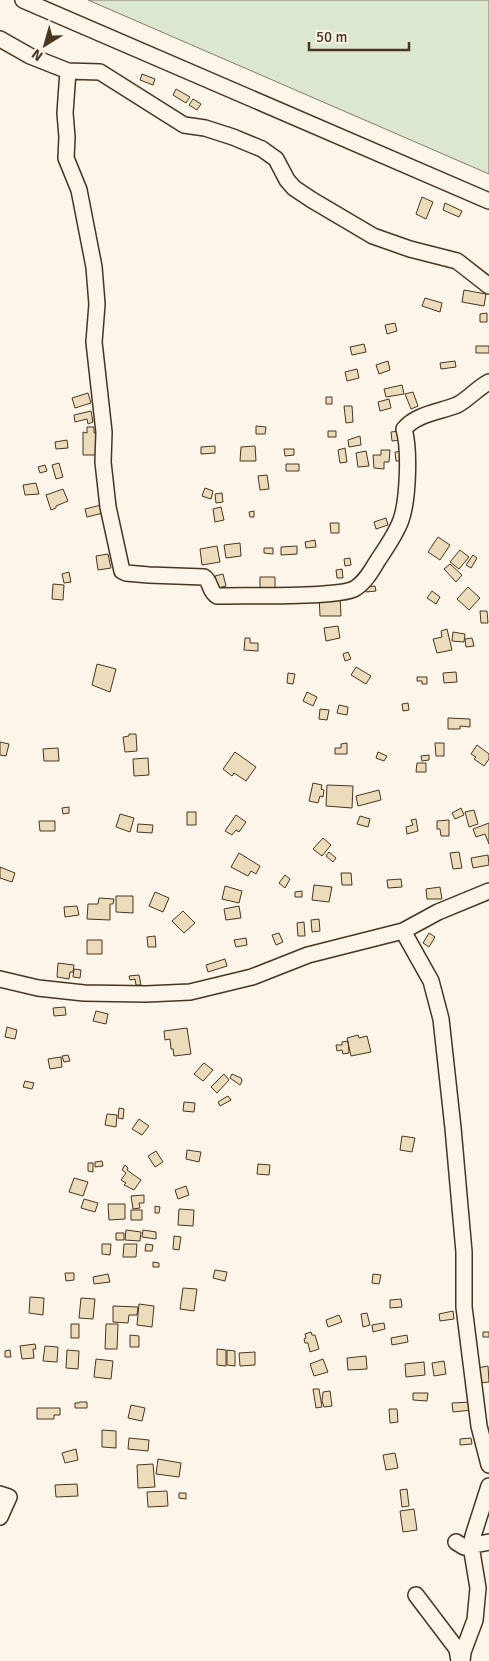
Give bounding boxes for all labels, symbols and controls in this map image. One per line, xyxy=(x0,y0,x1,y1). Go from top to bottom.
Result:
north arrow xyxy=(20,20,70,70)
scale bar xyxy=(309,20,409,52)
text: 50 m xyxy=(316,28,347,46)
text: N xyxy=(28,45,46,65)

